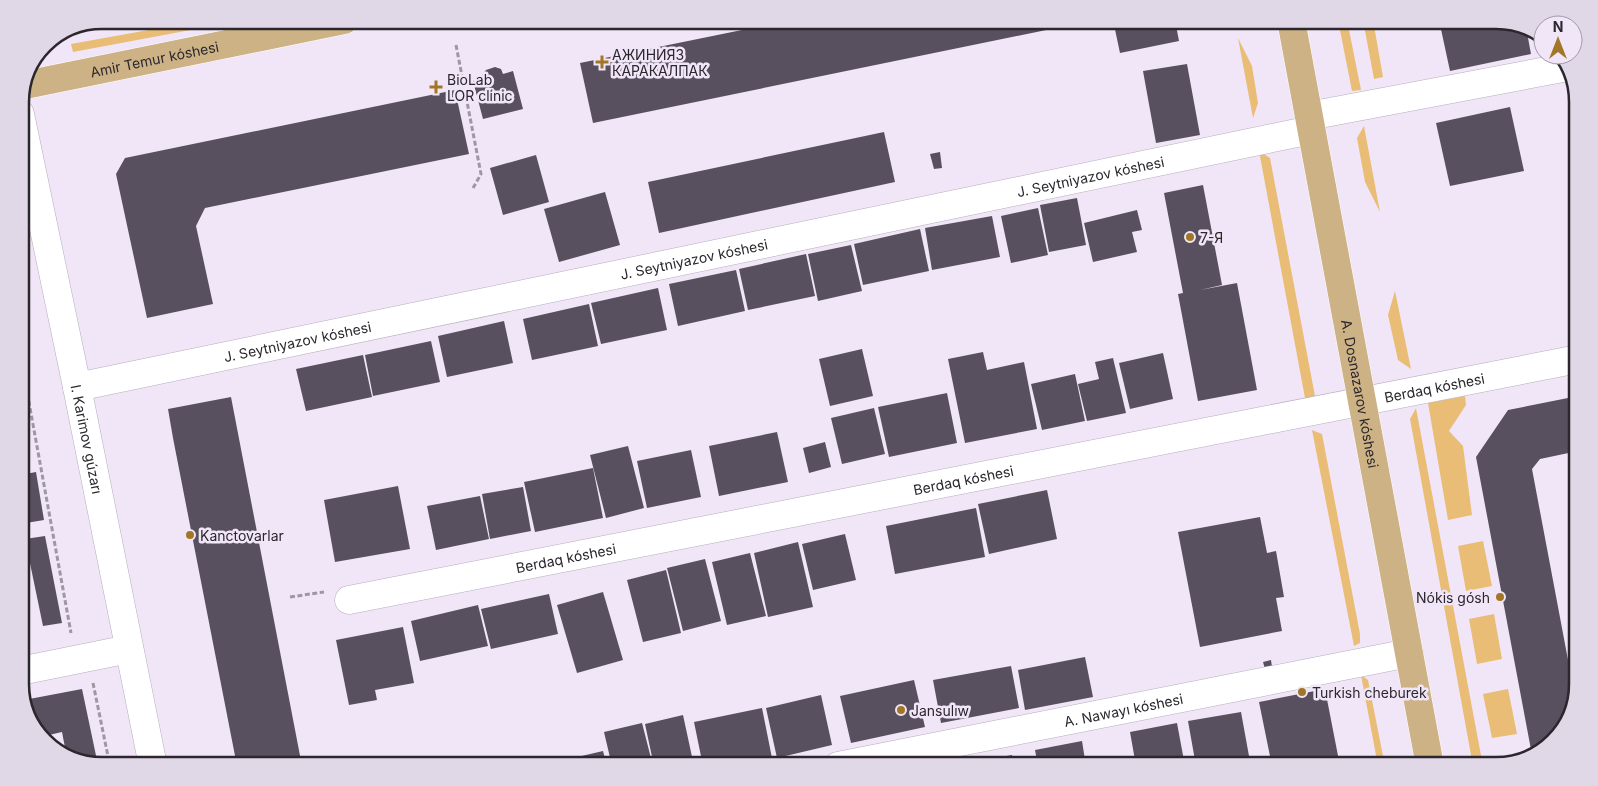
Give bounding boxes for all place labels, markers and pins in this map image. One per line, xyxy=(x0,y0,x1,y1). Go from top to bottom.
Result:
place label: АЖИНИЯЗ КАРАКАЛПАК xyxy=(612,46,708,79)
marker: АЖИНИЯЗ КАРАКАЛПАК xyxy=(596,56,608,68)
place label: BioLab LOR clinic xyxy=(447,71,513,104)
marker: BioLab LOR clinic xyxy=(429,80,443,94)
place label: 7-Я xyxy=(1200,229,1223,246)
marker: 7-Я xyxy=(1184,231,1196,243)
place label: Kanctovarlar xyxy=(200,527,284,544)
marker: Kanctovarlar xyxy=(184,529,196,541)
place label: Nókis gósh xyxy=(1416,589,1490,606)
marker: Nókis gósh xyxy=(1494,591,1506,603)
place label: Turkish cheburek xyxy=(1312,684,1427,701)
marker: Turkish cheburek xyxy=(1296,686,1308,698)
place label: Jansulıw xyxy=(911,702,969,719)
marker: Jansulıw xyxy=(895,704,907,716)

